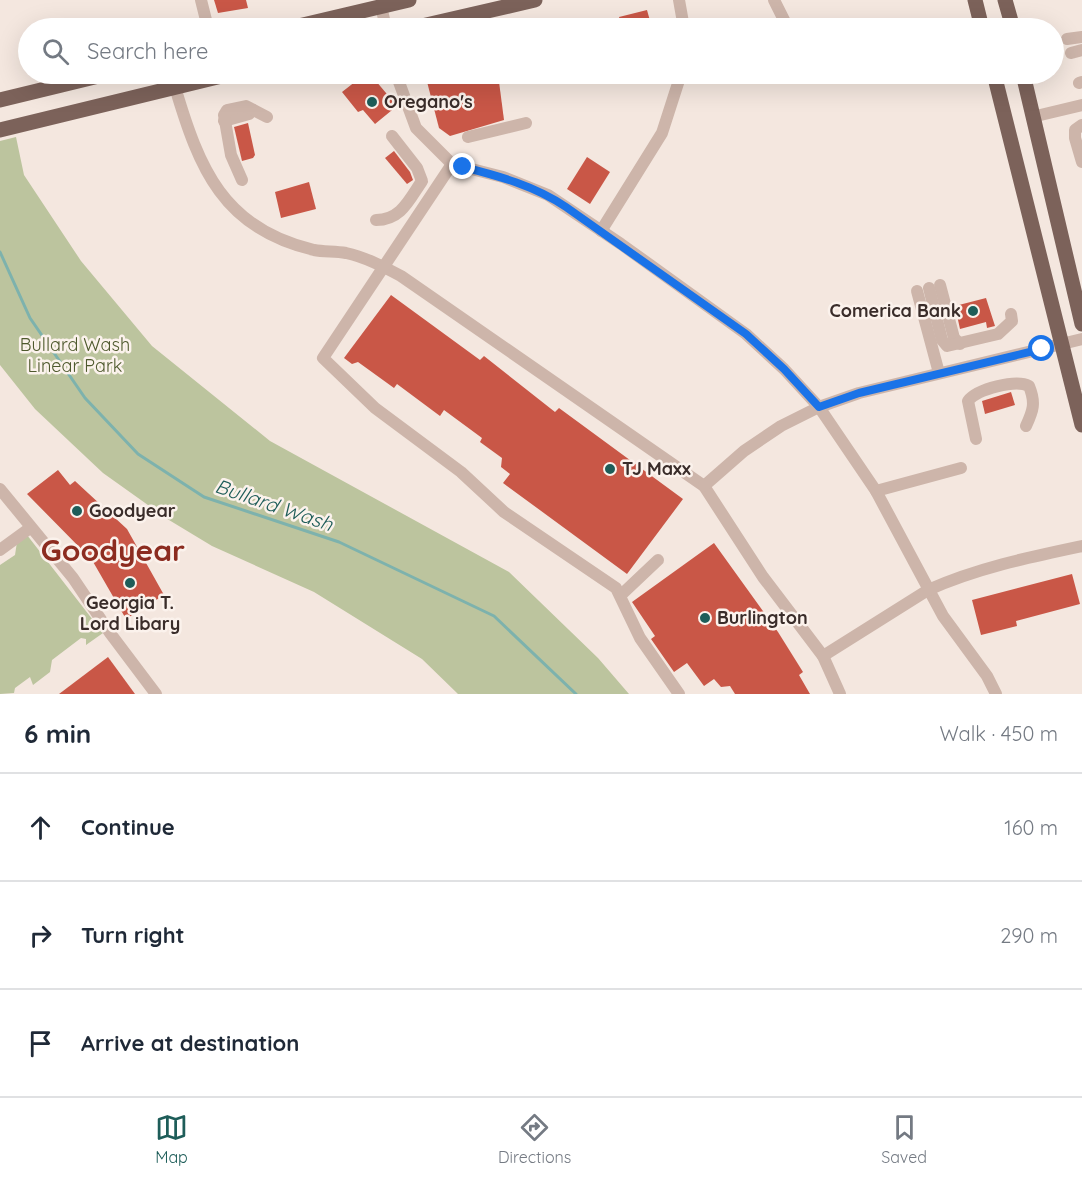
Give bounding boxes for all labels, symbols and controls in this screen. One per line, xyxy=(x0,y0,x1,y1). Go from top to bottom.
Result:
search box xyxy=(18,18,1064,84)
icon: search xyxy=(39,35,72,68)
text: Search here xyxy=(87,37,208,65)
place label: Oregano's xyxy=(384,90,473,113)
marker: Oregano's xyxy=(365,95,379,109)
route end xyxy=(449,153,475,179)
place label: Comerica Bank xyxy=(829,299,961,322)
marker: Comerica Bank xyxy=(966,304,980,318)
park label: Bullard Wash Linear Park xyxy=(20,333,130,377)
route start xyxy=(1028,335,1054,361)
place label: TJ Maxx xyxy=(622,457,691,480)
marker: TJ Maxx xyxy=(603,462,617,476)
water label: Bullard Wash xyxy=(212,473,337,537)
place label: Goodyear xyxy=(89,499,176,522)
marker: Goodyear xyxy=(70,504,84,518)
district label: Goodyear xyxy=(41,531,185,569)
marker: Georgia T. Lord Libary xyxy=(123,576,137,590)
place label: Georgia T. Lord Libary xyxy=(80,591,180,635)
place label: Burlington xyxy=(717,606,808,629)
marker: Burlington xyxy=(698,611,712,625)
text: 6 min xyxy=(24,717,91,750)
text: Walk · 450 m xyxy=(939,721,1058,746)
icon: ahead xyxy=(24,811,57,844)
text: Continue xyxy=(81,813,175,841)
text: 160 m xyxy=(1004,815,1058,840)
icon: right xyxy=(24,919,57,952)
text: Turn right xyxy=(81,921,185,949)
text: 290 m xyxy=(1000,923,1058,948)
icon: arrive xyxy=(24,1027,57,1060)
text: Arrive at destination xyxy=(81,1029,299,1057)
tab: Map xyxy=(155,1111,188,1167)
tab: Directions xyxy=(498,1111,571,1167)
tab: Saved xyxy=(881,1111,927,1167)

